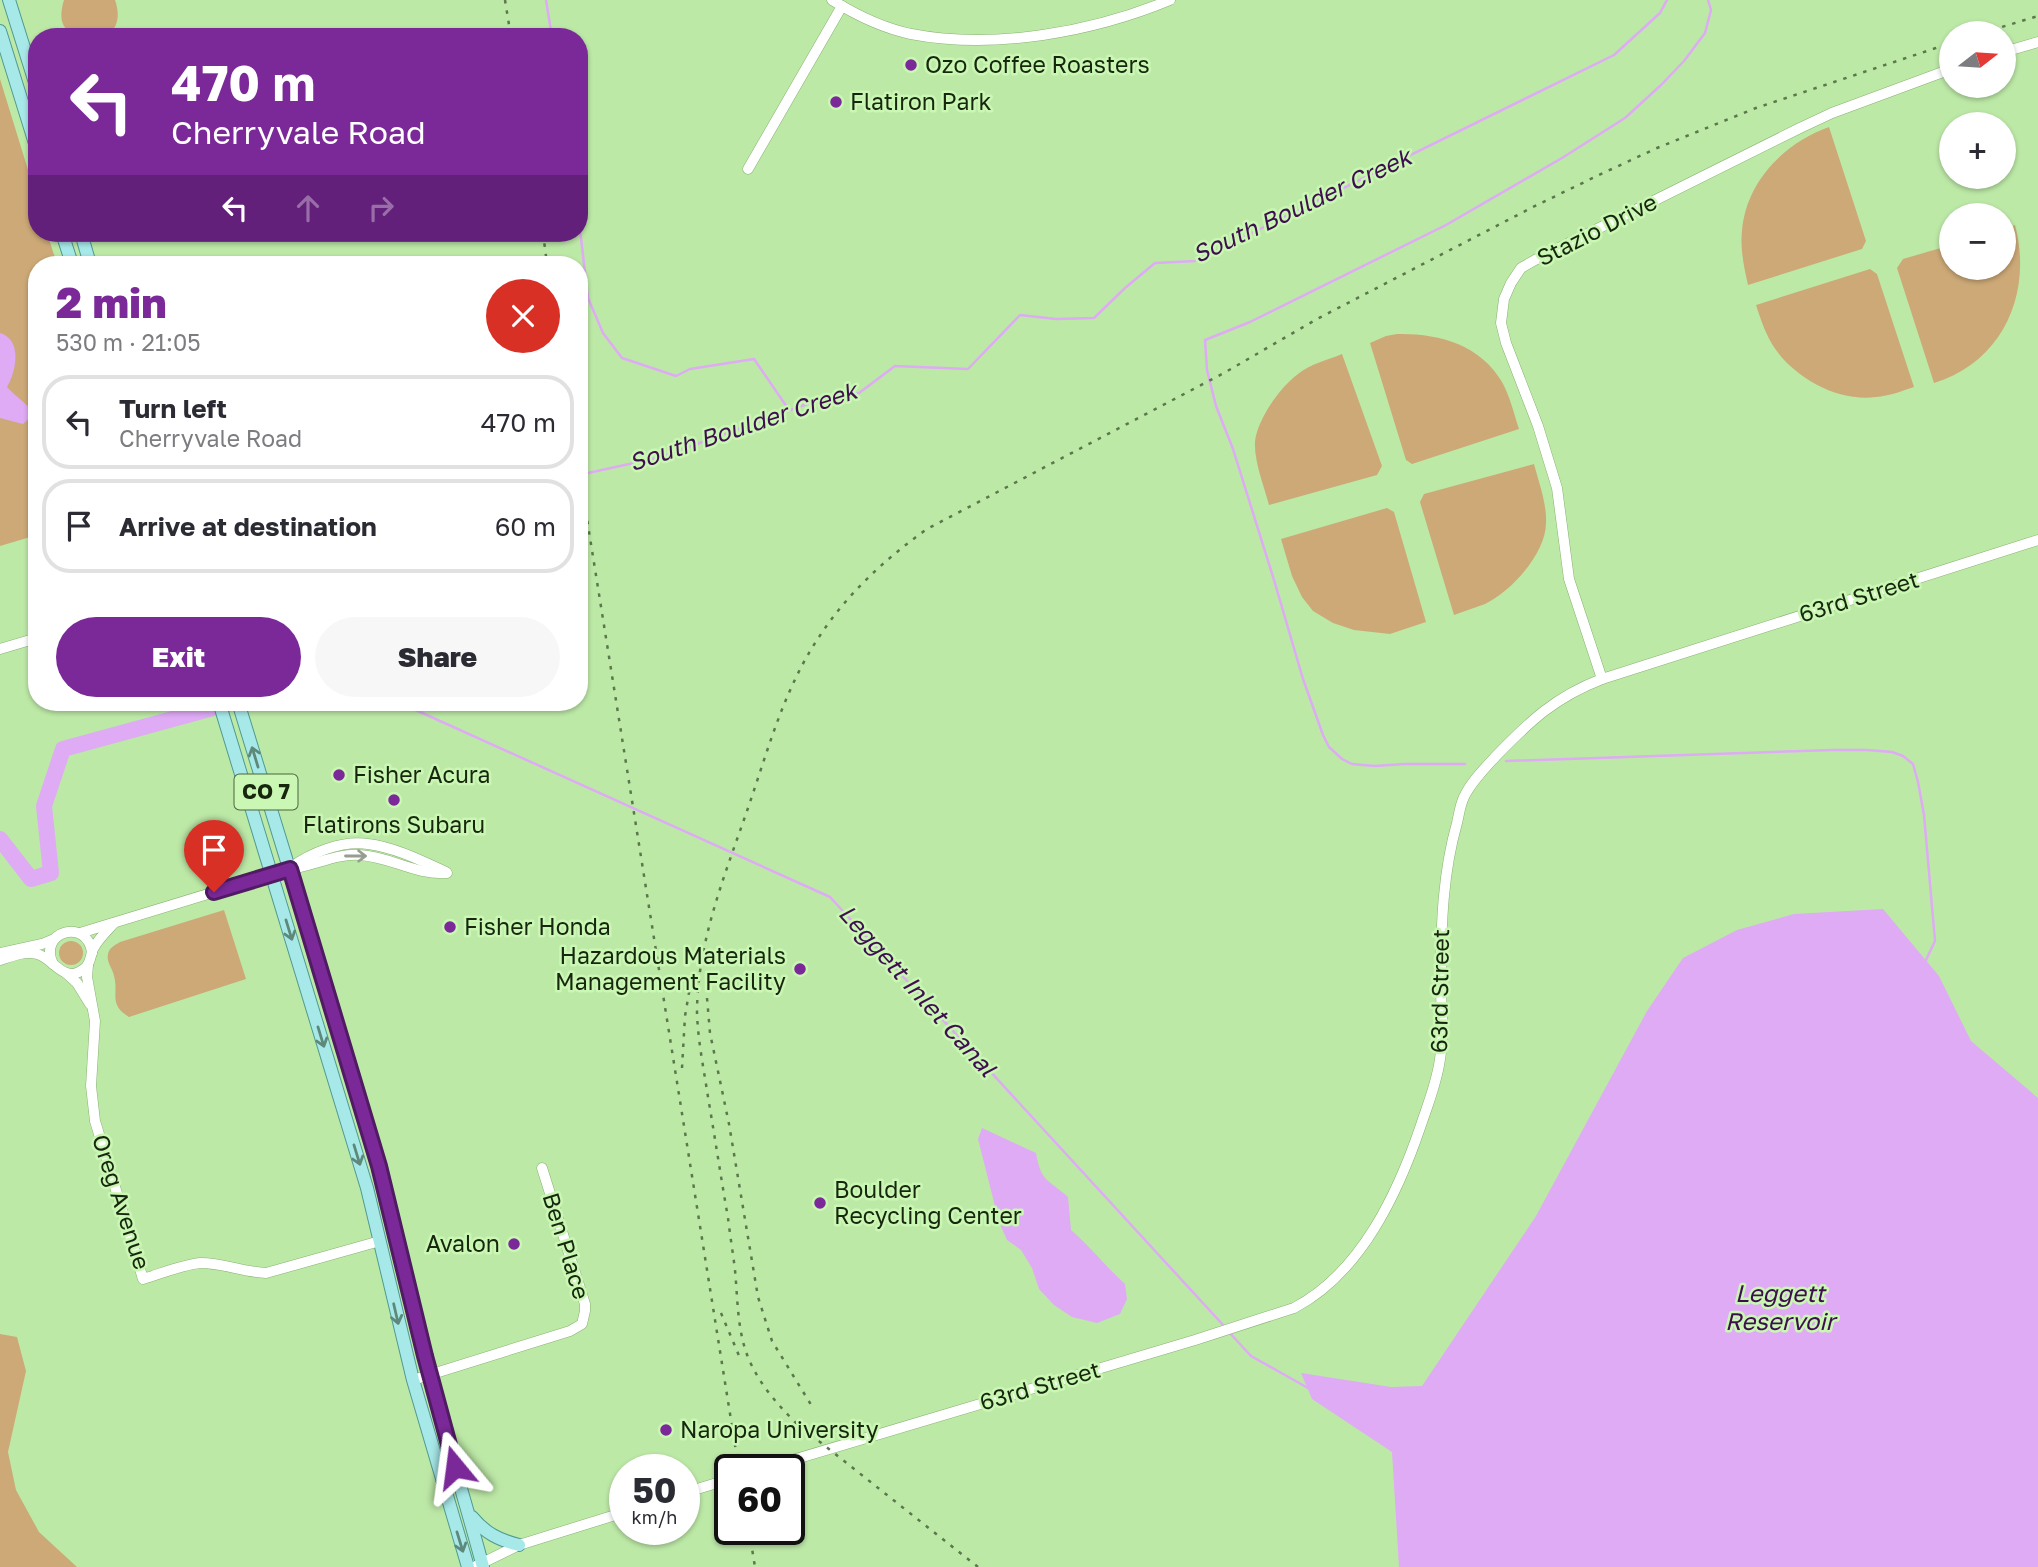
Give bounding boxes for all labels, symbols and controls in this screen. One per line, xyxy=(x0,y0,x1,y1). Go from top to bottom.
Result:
north arrow xyxy=(1939,21,2016,98)
map controls xyxy=(1939,21,2016,280)
place label: Ozo Coffee Roasters xyxy=(925,50,1150,78)
text: 470 m xyxy=(171,53,315,112)
icon: left xyxy=(56,56,147,147)
marker: Ozo Coffee Roasters xyxy=(903,57,919,73)
place label: Flatiron Park xyxy=(850,87,991,115)
marker: Flatiron Park xyxy=(828,94,844,110)
button: + xyxy=(1939,112,2016,189)
text: Cherryvale Road xyxy=(171,113,426,151)
water label: South Boulder Creek xyxy=(1187,140,1418,268)
street label: Stazio Drive xyxy=(1532,187,1661,271)
icon: left xyxy=(216,189,254,227)
icon: ahead xyxy=(289,189,327,227)
icon: right xyxy=(362,189,400,227)
button: − xyxy=(1939,203,2016,280)
text: 2 min xyxy=(56,277,167,327)
button: close xyxy=(486,279,560,353)
text: 530 m · 21:05 xyxy=(56,328,201,356)
water label: South Boulder Creek xyxy=(625,374,862,476)
text: Turn left xyxy=(119,393,227,424)
icon: left xyxy=(60,403,98,441)
text: 470 m xyxy=(481,407,556,438)
text: Cherryvale Road xyxy=(119,424,302,452)
icon: arrive xyxy=(60,507,98,545)
text: Arrive at destination xyxy=(119,511,377,542)
text: 60 m xyxy=(495,511,556,542)
street label: 63rd Street xyxy=(1795,565,1922,628)
button: Exit xyxy=(56,617,301,697)
button: Share xyxy=(315,617,560,697)
one-way arrow xyxy=(248,746,261,768)
place label: Fisher Acura xyxy=(353,760,491,788)
marker: Fisher Acura xyxy=(331,767,347,783)
road number: CO 7 xyxy=(234,774,298,810)
marker: Flatirons Subaru xyxy=(386,792,402,808)
place label: Flatirons Subaru xyxy=(303,810,485,838)
pin xyxy=(184,820,244,892)
icon: arrive xyxy=(195,831,233,869)
one-way arrow xyxy=(344,849,367,863)
water label: Leggett Inlet Canal xyxy=(833,898,1004,1083)
place label: Fisher Honda xyxy=(464,912,611,940)
one-way arrow xyxy=(283,919,296,941)
marker: Fisher Honda xyxy=(442,919,458,935)
street label: 63rd Street xyxy=(1424,929,1454,1053)
place label: Hazardous Materials Management Facility xyxy=(555,941,786,995)
marker: Hazardous Materials Management Facility xyxy=(792,961,808,977)
one-way arrow xyxy=(316,1026,329,1048)
street label: Oreg Avenue xyxy=(87,1131,157,1273)
one-way arrow xyxy=(352,1143,365,1165)
place label: Boulder Recycling Center xyxy=(834,1175,1022,1229)
street label: Ben Place xyxy=(537,1189,596,1302)
marker: Boulder Recycling Center xyxy=(812,1195,828,1211)
place label: Avalon xyxy=(426,1229,500,1257)
marker: Avalon xyxy=(506,1236,522,1252)
water label: Leggett Reservoir xyxy=(1725,1278,1839,1335)
one-way arrow xyxy=(391,1303,404,1325)
street label: 63rd Street xyxy=(976,1354,1103,1416)
place label: Naropa University xyxy=(680,1415,879,1443)
marker: Naropa University xyxy=(658,1422,674,1438)
position arrow xyxy=(418,1430,492,1504)
speed limit sign: 60 xyxy=(714,1454,805,1545)
text: 50 xyxy=(632,1469,677,1511)
text: km/h xyxy=(632,1506,677,1528)
one-way arrow xyxy=(454,1531,467,1553)

